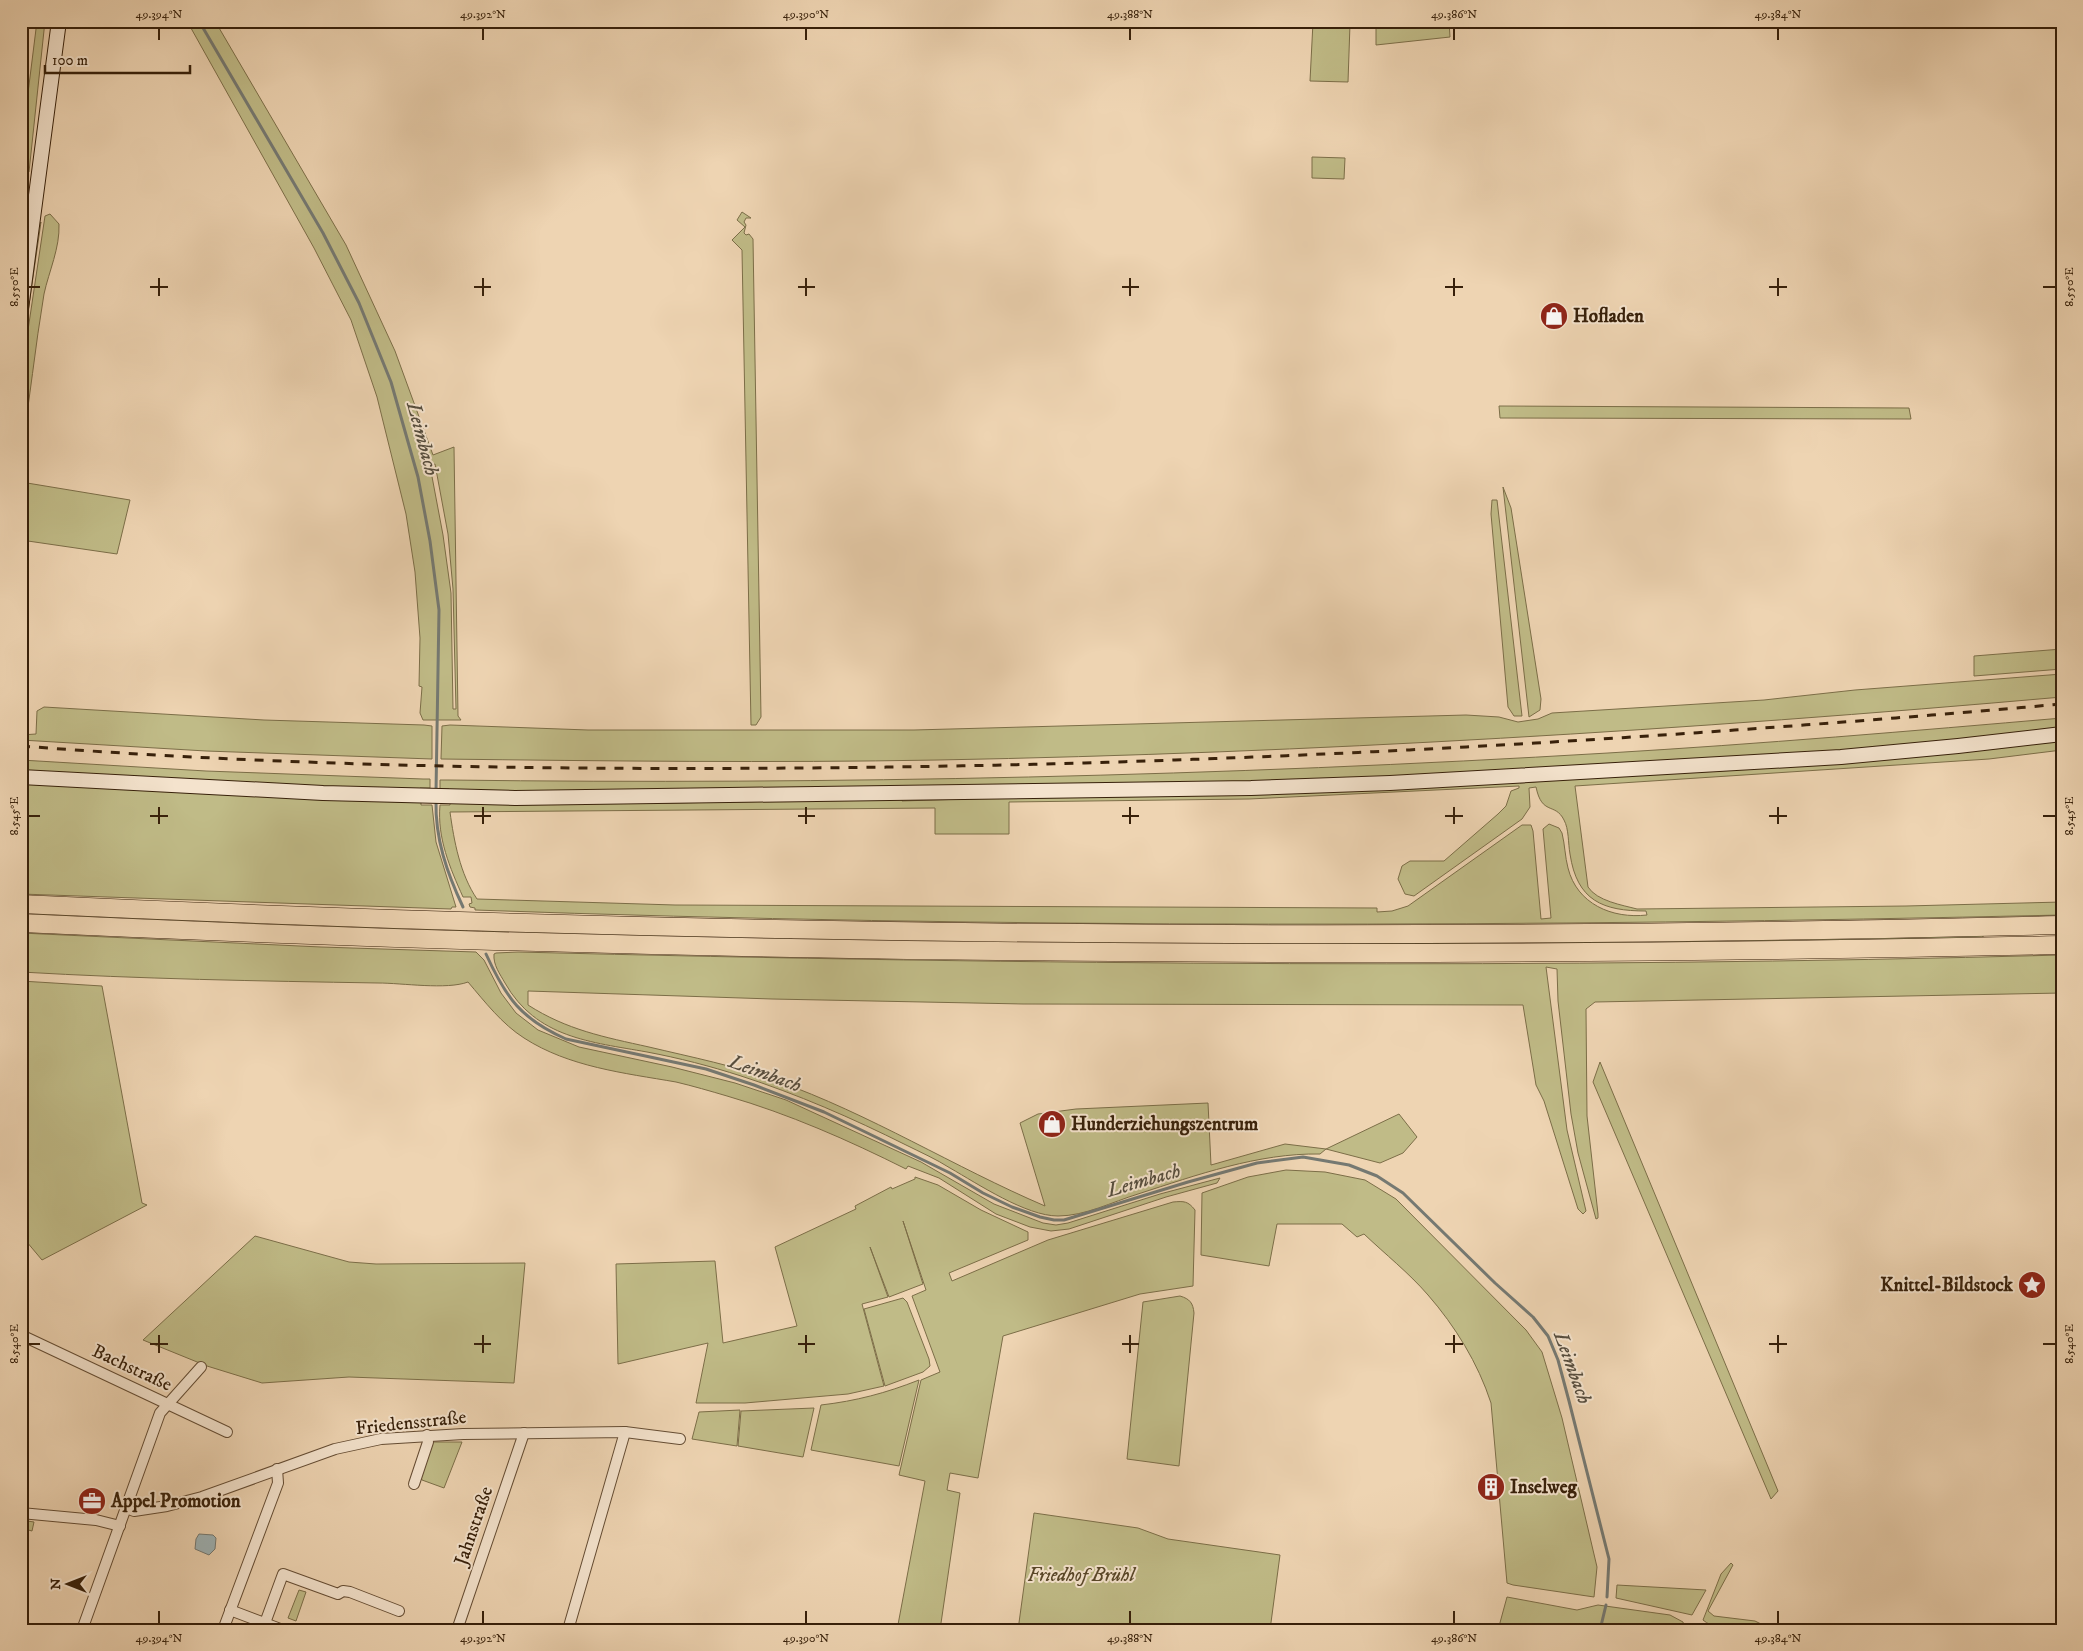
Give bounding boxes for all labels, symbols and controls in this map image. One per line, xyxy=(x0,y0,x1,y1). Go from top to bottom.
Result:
text: 49.394°N xyxy=(136,7,183,22)
text: 49.392°N xyxy=(460,7,506,22)
text: 49.390°N xyxy=(783,7,829,22)
text: 49.388°N xyxy=(1107,7,1153,22)
text: 49.386°N xyxy=(1431,7,1477,22)
text: 49.384°N xyxy=(1755,7,1802,22)
scale bar xyxy=(45,42,190,74)
text: 100 m xyxy=(52,51,88,70)
text: 8.550°E xyxy=(7,267,22,307)
text: 8.550°E xyxy=(2062,267,2077,307)
shop icon: Hofladen xyxy=(1539,301,1569,331)
place label: Hofladen xyxy=(1573,305,1645,328)
water label: Leimbach xyxy=(400,398,444,479)
text: 8.545°E xyxy=(7,796,22,836)
text: 8.545°E xyxy=(2062,796,2077,836)
water label: Leimbach xyxy=(724,1049,805,1099)
shop icon: Hunderziehungszentrum xyxy=(1037,1109,1067,1139)
place label: Hunderziehungszentrum xyxy=(1071,1113,1259,1136)
water label: Leimbach xyxy=(1103,1159,1184,1204)
place icon: Knittel-Bildstock xyxy=(2017,1270,2047,1300)
place label: Knittel-Bildstock xyxy=(1880,1274,2014,1297)
text: 8.540°E xyxy=(7,1324,22,1364)
text: 8.540°E xyxy=(2062,1324,2077,1364)
water label: Leimbach xyxy=(1547,1327,1597,1408)
street label: Bachstraße xyxy=(89,1340,176,1396)
street label: Friedensstraße xyxy=(355,1406,468,1440)
building icon: Inselweg xyxy=(1476,1472,1506,1502)
place label: Inselweg xyxy=(1510,1476,1578,1499)
street label: Jahnstraße xyxy=(449,1483,498,1570)
office icon: Appel Promotion xyxy=(77,1486,107,1516)
place label: Appel Promotion xyxy=(110,1490,242,1513)
north arrow xyxy=(42,1558,92,1608)
park label: Friedhof Brühl xyxy=(1027,1564,1137,1587)
text: N xyxy=(47,1578,65,1590)
text: 49.394°N xyxy=(136,1631,183,1646)
text: 49.392°N xyxy=(460,1631,506,1646)
text: 49.390°N xyxy=(783,1631,829,1646)
text: 49.388°N xyxy=(1107,1631,1153,1646)
text: 49.386°N xyxy=(1431,1631,1477,1646)
text: 49.384°N xyxy=(1755,1631,1802,1646)

